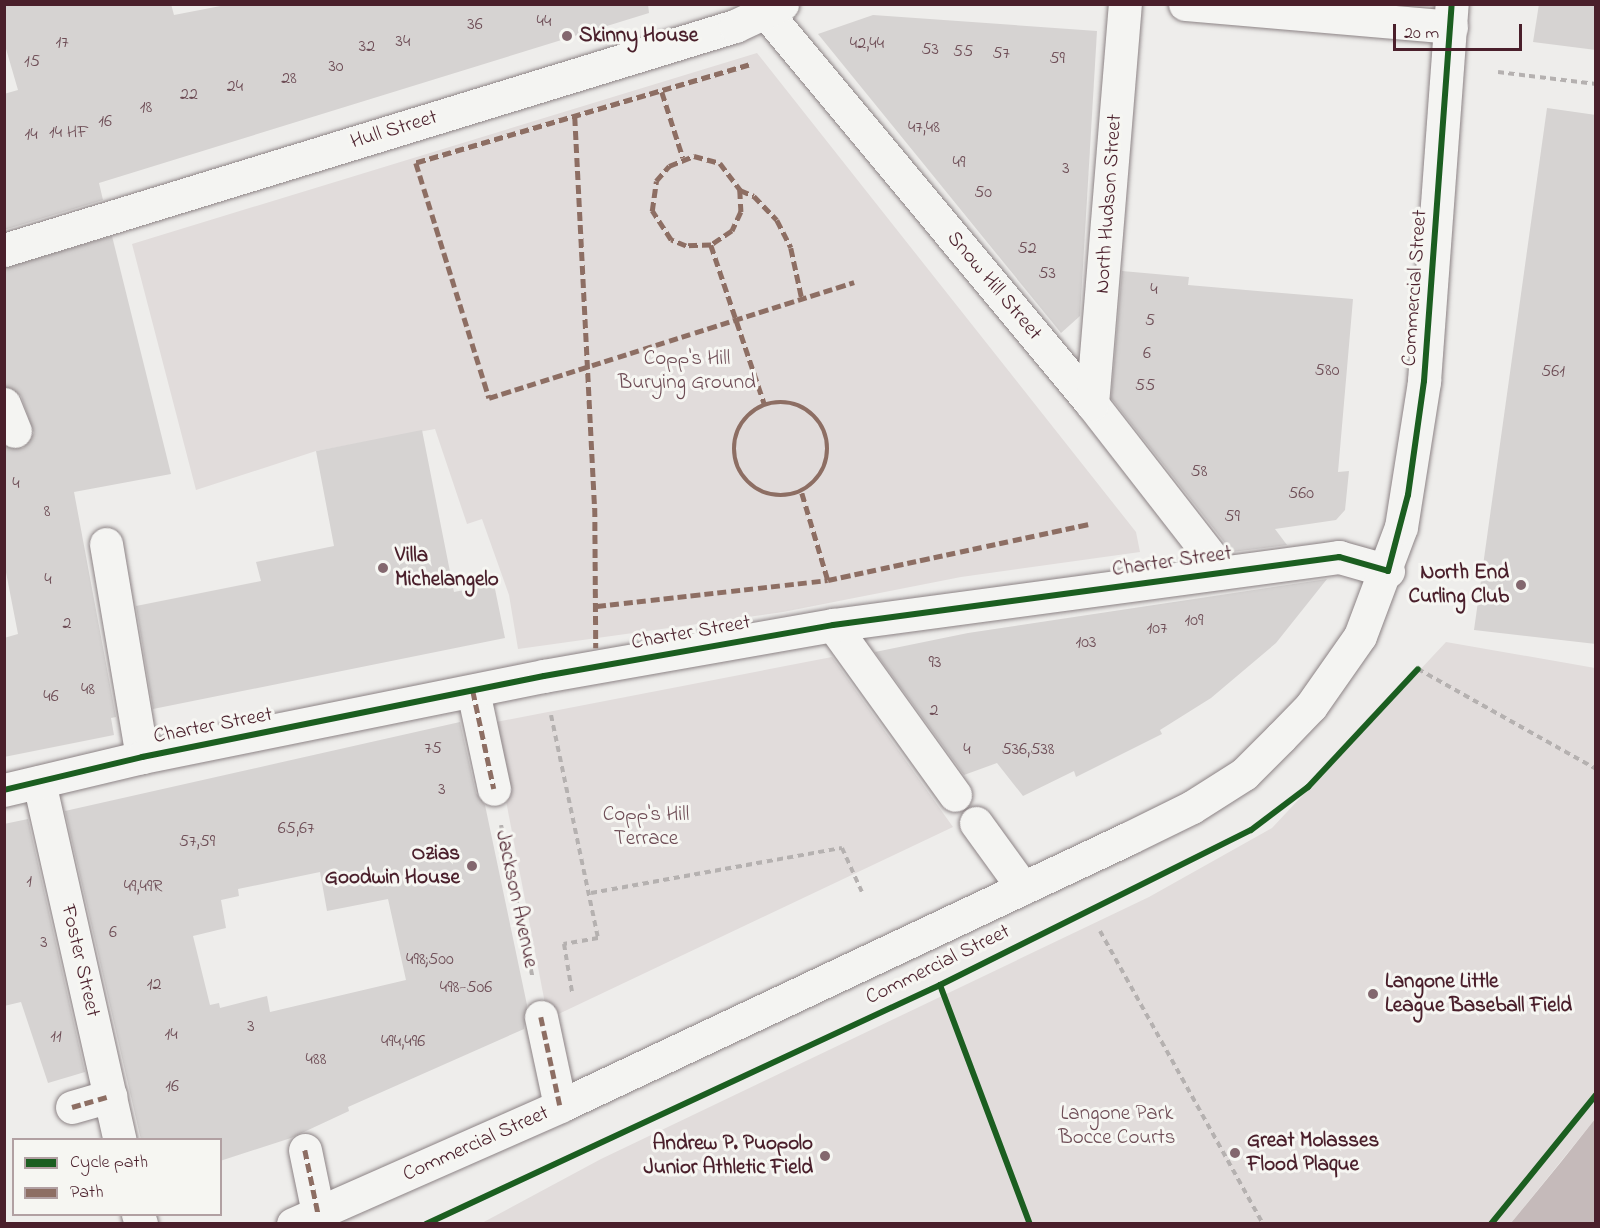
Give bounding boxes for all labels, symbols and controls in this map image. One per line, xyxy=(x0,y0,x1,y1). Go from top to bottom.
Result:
house number: 44 xyxy=(537,11,551,33)
scale bar xyxy=(1396,12,1525,50)
house number: 36 xyxy=(467,14,483,36)
text: 20 m xyxy=(1404,21,1439,47)
place label: Skinny House xyxy=(579,23,698,49)
marker: Skinny House xyxy=(560,29,574,43)
house number: 34 xyxy=(396,31,410,53)
house number: 17 xyxy=(55,32,69,54)
house number: 42,44 xyxy=(850,33,884,55)
house number: 32 xyxy=(359,36,375,58)
house number: 53 xyxy=(921,39,939,61)
house number: 55 xyxy=(953,41,973,63)
house number: 57 xyxy=(992,43,1010,65)
house number: 59 xyxy=(1049,48,1065,70)
house number: 15 xyxy=(24,51,40,73)
house number: 30 xyxy=(328,56,344,78)
house number: 28 xyxy=(281,68,297,90)
house number: 24 xyxy=(227,76,243,98)
house number: 22 xyxy=(180,84,198,106)
house number: 18 xyxy=(140,97,152,119)
street label: Hull Street xyxy=(348,105,440,155)
house number: 16 xyxy=(98,111,112,133)
street label: North Hudson Street xyxy=(1090,113,1128,295)
house number: 47,48 xyxy=(908,117,940,139)
house number: 14 HF xyxy=(49,122,89,144)
house number: 14 xyxy=(24,124,38,146)
house number: 49 xyxy=(953,152,965,174)
house number: 3 xyxy=(1062,158,1070,180)
house number: 50 xyxy=(974,182,992,204)
street label: Commercial Street xyxy=(1397,209,1433,367)
street label: Snow Hill Street xyxy=(941,226,1047,346)
house number: 52 xyxy=(1017,238,1037,260)
house number: 53 xyxy=(1038,263,1056,285)
house number: 4 xyxy=(1150,279,1158,301)
house number: 5 xyxy=(1145,310,1155,332)
house number: 6 xyxy=(1143,343,1151,365)
park label: Copp's Hill Burying Ground xyxy=(618,346,756,396)
house number: 580 xyxy=(1315,360,1339,382)
house number: 561 xyxy=(1541,361,1565,383)
house number: 55 xyxy=(1135,375,1155,397)
house number: 58 xyxy=(1190,461,1208,483)
house number: 4 xyxy=(12,473,20,495)
house number: 560 xyxy=(1288,483,1314,505)
house number: 8 xyxy=(44,501,50,523)
house number: 59 xyxy=(1224,506,1240,528)
street label: Charter Street xyxy=(1111,541,1233,583)
place label: Villa Michelangelo xyxy=(395,543,499,593)
place label: North End Curling Club xyxy=(1409,560,1509,610)
marker: Villa Michelangelo xyxy=(376,561,390,575)
house number: 4 xyxy=(44,569,52,591)
marker: North End Curling Club xyxy=(1514,578,1528,592)
street label: Charter Street xyxy=(629,610,753,656)
house number: 109 xyxy=(1185,610,1203,632)
house number: 2 xyxy=(63,613,71,635)
house number: 107 xyxy=(1147,618,1167,640)
house number: 103 xyxy=(1076,632,1096,654)
house number: 93 xyxy=(929,652,941,674)
house number: 48 xyxy=(81,679,95,701)
house number: 46 xyxy=(43,686,59,708)
house number: 2 xyxy=(930,700,938,722)
street label: Charter Street xyxy=(151,702,275,750)
house number: 75 xyxy=(424,738,442,760)
house number: 4 xyxy=(963,739,971,761)
house number: 536,538 xyxy=(1001,739,1055,761)
house number: 3 xyxy=(438,779,446,801)
park label: Copp's Hill Terrace xyxy=(603,802,689,852)
house number: 65,67 xyxy=(278,818,314,840)
street label: Jackson Avenue xyxy=(489,828,543,970)
house number: 57,59 xyxy=(179,831,215,853)
place label: Ozias Goodwin House xyxy=(325,841,460,891)
marker: Ozias Goodwin House xyxy=(465,859,479,873)
house number: 1 xyxy=(26,871,32,893)
house number: 49,49R xyxy=(124,876,162,898)
street label: Foster Street xyxy=(55,902,105,1020)
street label: Commercial Street xyxy=(862,919,1014,1011)
house number: 6 xyxy=(109,922,117,944)
house number: 3 xyxy=(40,932,48,954)
house number: 498;500 xyxy=(406,949,454,971)
place label: Langone Little League Baseball Field xyxy=(1385,969,1572,1019)
house number: 12 xyxy=(147,974,161,996)
house number: 498-506 xyxy=(440,977,492,999)
marker: Langone Little League Baseball Field xyxy=(1366,987,1380,1001)
house number: 3 xyxy=(247,1016,255,1038)
house number: 14 xyxy=(164,1024,178,1046)
house number: 11 xyxy=(50,1026,62,1048)
house number: 494,496 xyxy=(381,1031,425,1053)
house number: 488 xyxy=(306,1049,326,1071)
house number: 16 xyxy=(165,1076,179,1098)
street label: Commercial Street xyxy=(399,1101,553,1187)
park label: Langone Park Bocce Courts xyxy=(1058,1101,1176,1151)
place label: Great Molasses Flood Plaque xyxy=(1247,1128,1379,1178)
place label: Andrew P. Puopolo Junior Athletic Field xyxy=(644,1131,813,1181)
legend xyxy=(12,1138,222,1216)
marker: Great Molasses Flood Plaque xyxy=(1228,1146,1242,1160)
marker: Andrew P. Puopolo Junior Athletic Field xyxy=(818,1149,832,1163)
text: Cycle path xyxy=(70,1150,148,1176)
text: Path xyxy=(70,1180,104,1206)

